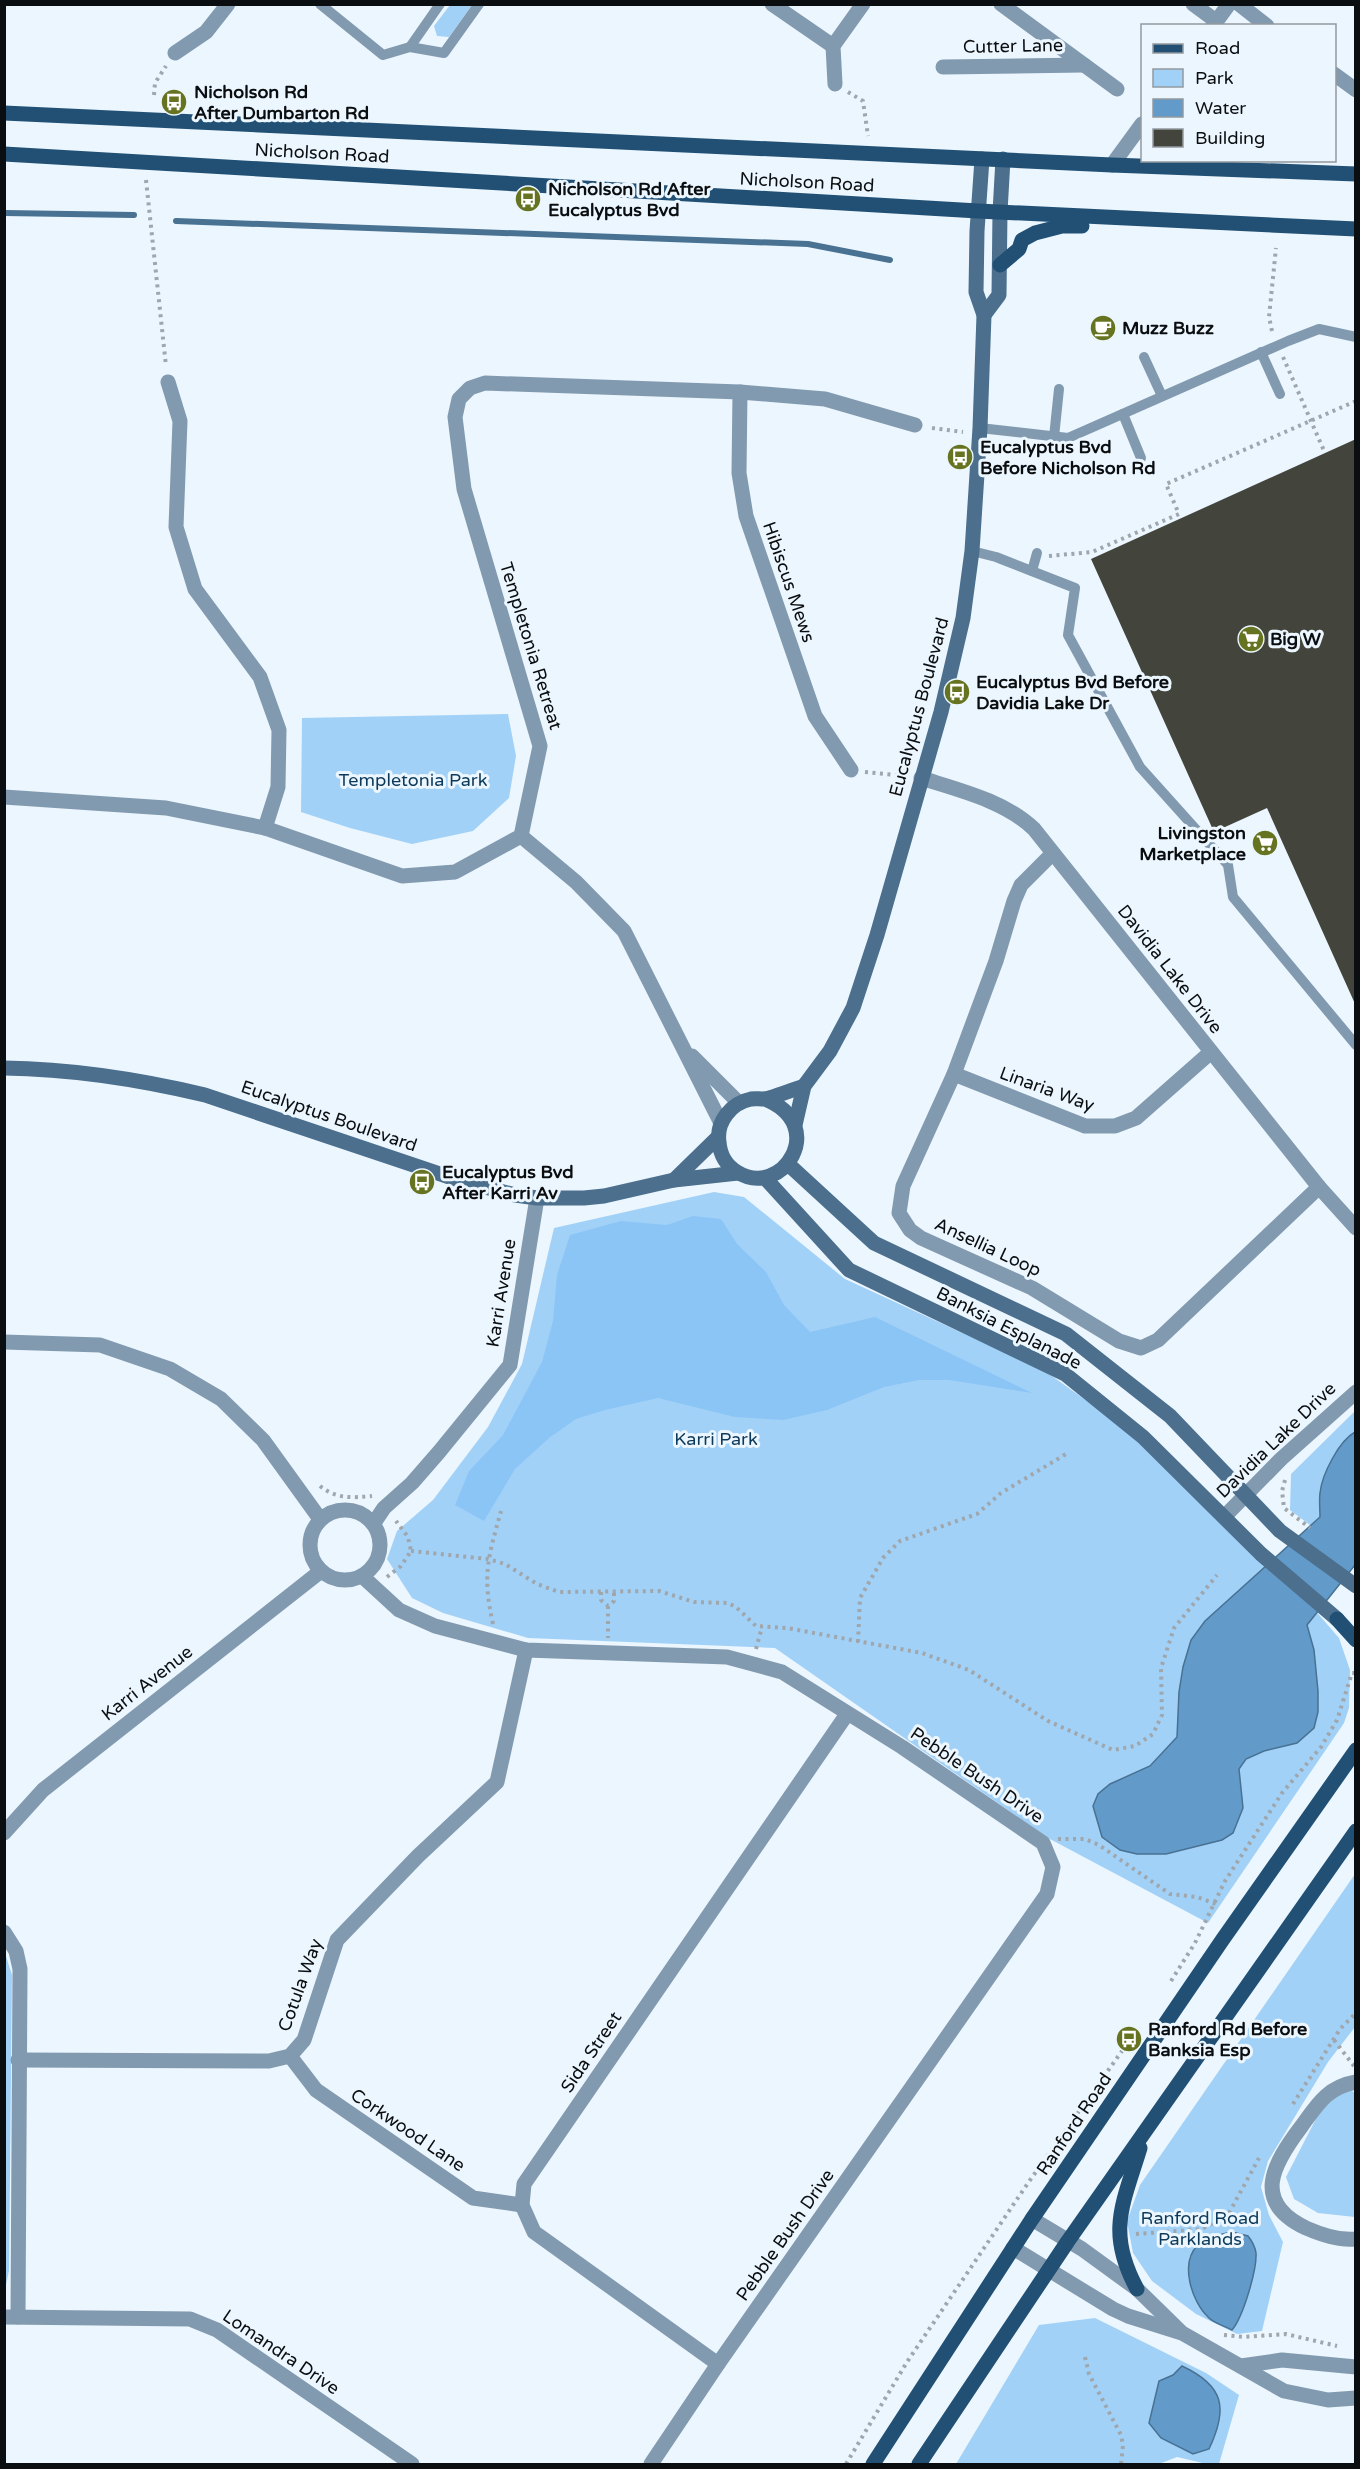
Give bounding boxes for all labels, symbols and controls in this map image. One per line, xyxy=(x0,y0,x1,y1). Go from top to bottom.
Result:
legend xyxy=(1141,24,1336,162)
street label: Cutter Lane xyxy=(963,34,1063,58)
text: Road xyxy=(1195,37,1240,59)
text: Park xyxy=(1195,67,1234,89)
place label: Nicholson Rd After Dumbarton Rd xyxy=(194,81,369,124)
bus stop icon: Nicholson Rd After Dumbarton Rd xyxy=(159,87,189,117)
text: Water xyxy=(1195,97,1246,119)
text: Building xyxy=(1195,127,1265,149)
street label: Nicholson Road xyxy=(254,138,390,168)
street label: Nicholson Road xyxy=(739,167,875,197)
place label: Nicholson Rd After Eucalyptus Bvd xyxy=(548,178,712,221)
bus stop icon: Nicholson Rd After Eucalyptus Bvd xyxy=(513,184,543,214)
cafe icon: Muzz Buzz xyxy=(1088,313,1118,343)
place label: Muzz Buzz xyxy=(1122,317,1214,339)
place label: Eucalyptus Bvd Before Nicholson Rd xyxy=(980,436,1156,479)
bus stop icon: Eucalyptus Bvd Before Nicholson Rd xyxy=(945,442,975,472)
street label: Hibiscus Mews xyxy=(758,519,820,645)
street label: Templetonia Retreat xyxy=(495,560,567,733)
street label: Eucalyptus Boulevard xyxy=(884,615,954,799)
supermarket icon: Big W xyxy=(1236,624,1266,654)
place label: Big W xyxy=(1270,628,1322,650)
place label: Eucalyptus Bvd Before Davidia Lake Dr xyxy=(976,671,1169,714)
bus stop icon: Eucalyptus Bvd Before Davidia Lake Dr xyxy=(942,677,972,707)
park label: Templetonia Park xyxy=(339,769,488,791)
place label: Livingston Marketplace xyxy=(1139,822,1246,865)
supermarket icon: Livingston Marketplace xyxy=(1250,828,1280,858)
street label: Davidia Lake Drive xyxy=(1113,900,1227,1038)
street label: Linaria Way xyxy=(997,1062,1098,1116)
street label: Eucalyptus Boulevard xyxy=(238,1075,420,1157)
place label: Eucalyptus Bvd After Karri Av xyxy=(442,1161,574,1204)
bus stop icon: Eucalyptus Bvd After Karri Av xyxy=(407,1167,437,1197)
street label: Ansellia Loop xyxy=(931,1213,1045,1281)
street label: Karri Avenue xyxy=(482,1237,520,1349)
street label: Banksia Esplanade xyxy=(933,1282,1085,1374)
street label: Davidia Lake Drive xyxy=(1212,1377,1340,1503)
park label: Karri Park xyxy=(674,1428,758,1450)
street label: Karri Avenue xyxy=(97,1641,197,1725)
street label: Pebble Bush Drive xyxy=(906,1722,1048,1828)
street label: Cotula Way xyxy=(273,1935,327,2034)
street label: Sida Street xyxy=(556,2007,626,2097)
place label: Ranford Rd Before Banksia Esp xyxy=(1148,2018,1307,2061)
bus stop icon: Ranford Rd Before Banksia Esp xyxy=(1114,2024,1144,2054)
street label: Ranford Road xyxy=(1032,2069,1116,2179)
street label: Corkwood Lane xyxy=(346,2084,470,2176)
street label: Pebble Bush Drive xyxy=(731,2165,839,2305)
park label: Ranford Road Parklands xyxy=(1141,2207,1259,2250)
street label: Lomandra Drive xyxy=(218,2305,344,2399)

